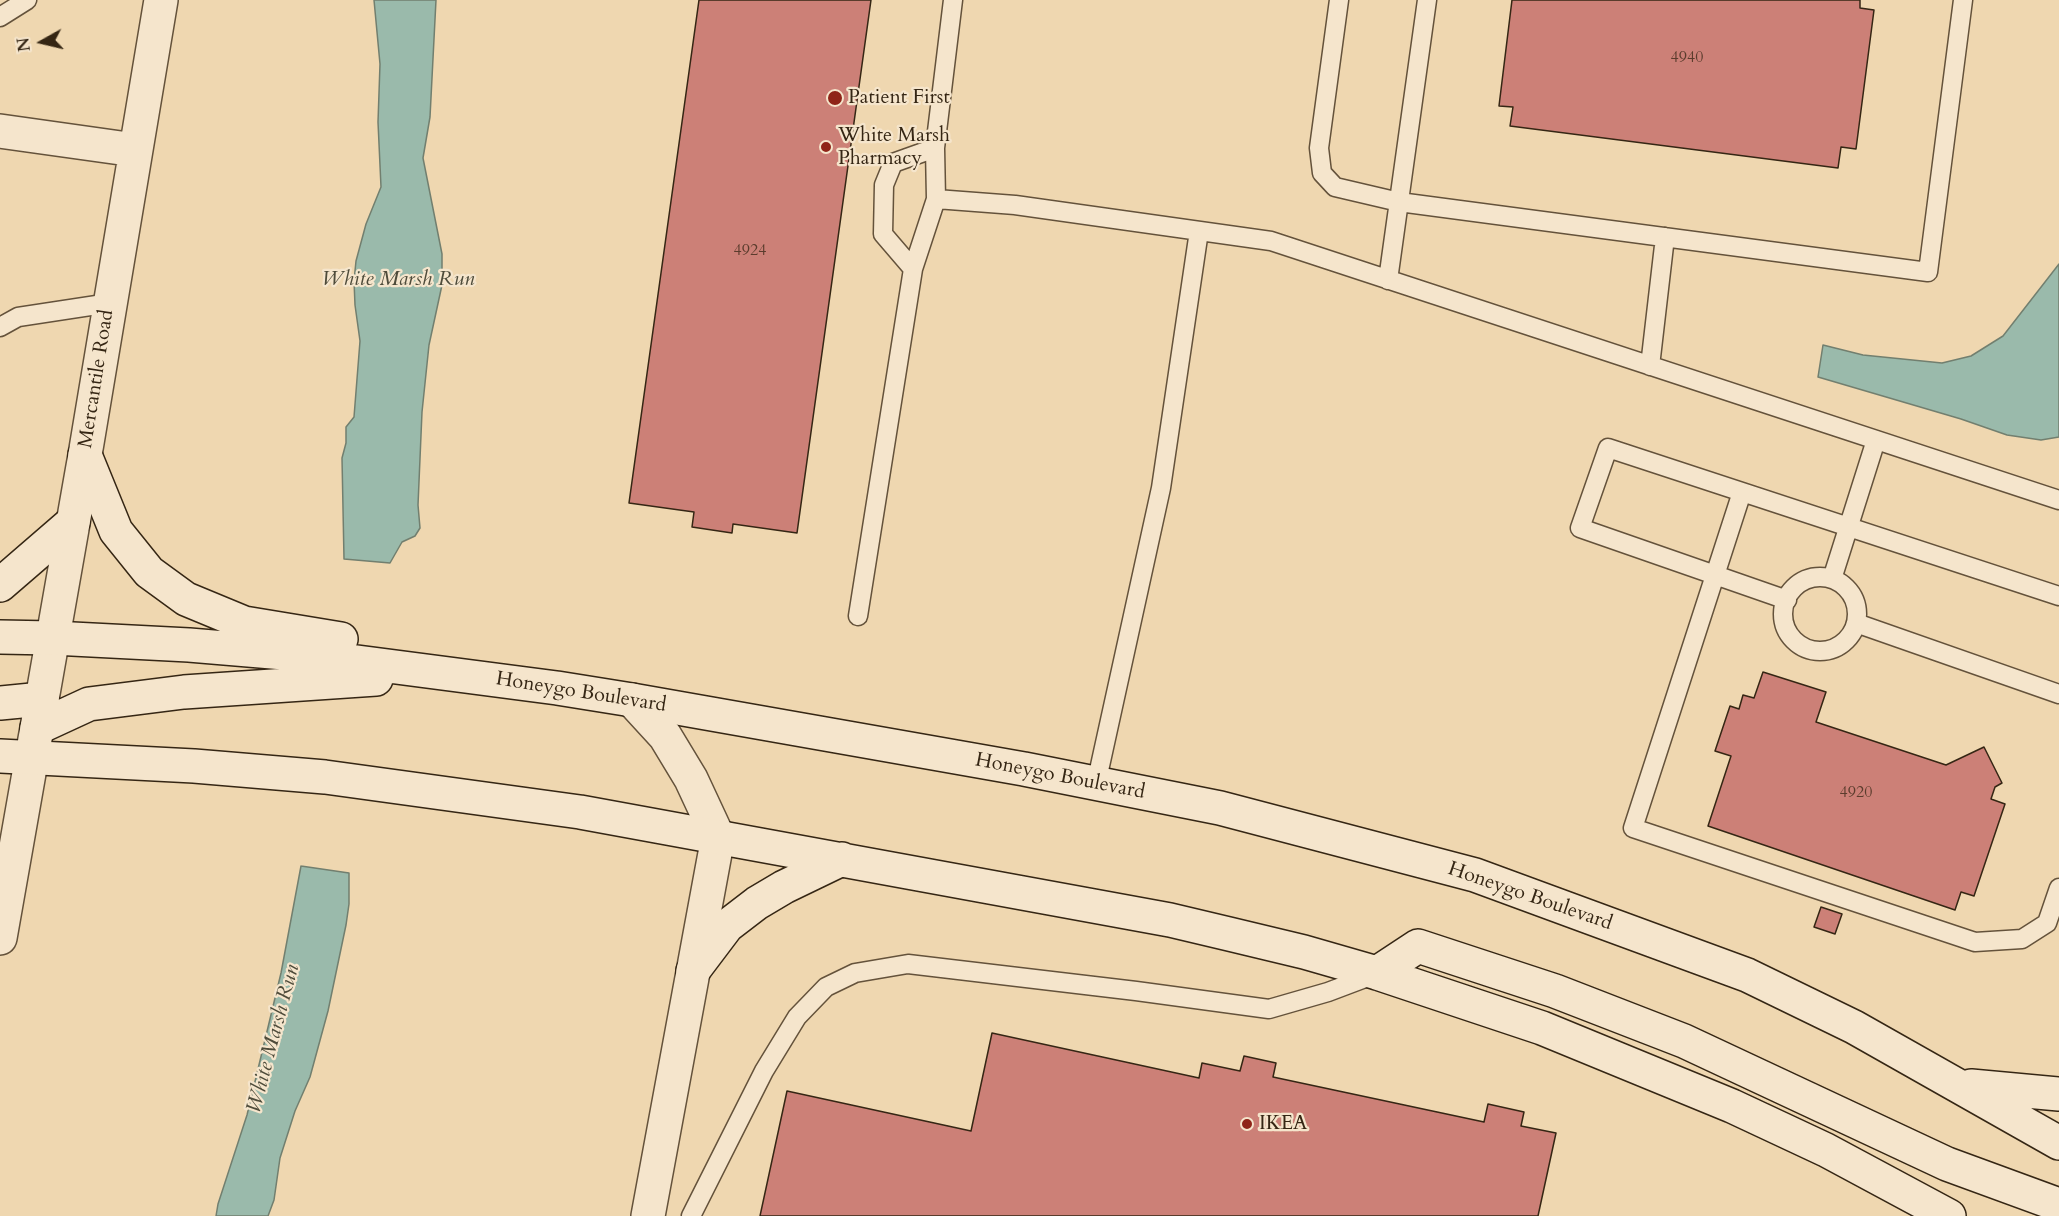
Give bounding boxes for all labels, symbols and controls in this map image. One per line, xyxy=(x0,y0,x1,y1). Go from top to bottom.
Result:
north arrow xyxy=(12,12,72,72)
text: N xyxy=(12,36,36,53)
house number: 4940 xyxy=(1671,48,1703,68)
place label: Patient First xyxy=(848,86,950,110)
marker: Patient First xyxy=(826,89,844,107)
place label: White Marsh Pharmacy xyxy=(838,124,950,171)
marker: White Marsh Pharmacy xyxy=(819,140,833,154)
house number: 4924 xyxy=(734,241,766,261)
water label: White Marsh Run xyxy=(321,267,475,293)
street label: Mercantile Road xyxy=(74,308,120,450)
street label: Honeygo Boulevard xyxy=(494,668,668,718)
street label: Honeygo Boulevard xyxy=(973,749,1147,805)
house number: 4920 xyxy=(1840,783,1872,803)
street label: Honeygo Boulevard xyxy=(1445,858,1615,936)
water label: White Marsh Run xyxy=(242,962,306,1116)
place label: IKEA xyxy=(1259,1112,1307,1136)
marker: IKEA xyxy=(1240,1117,1254,1131)

